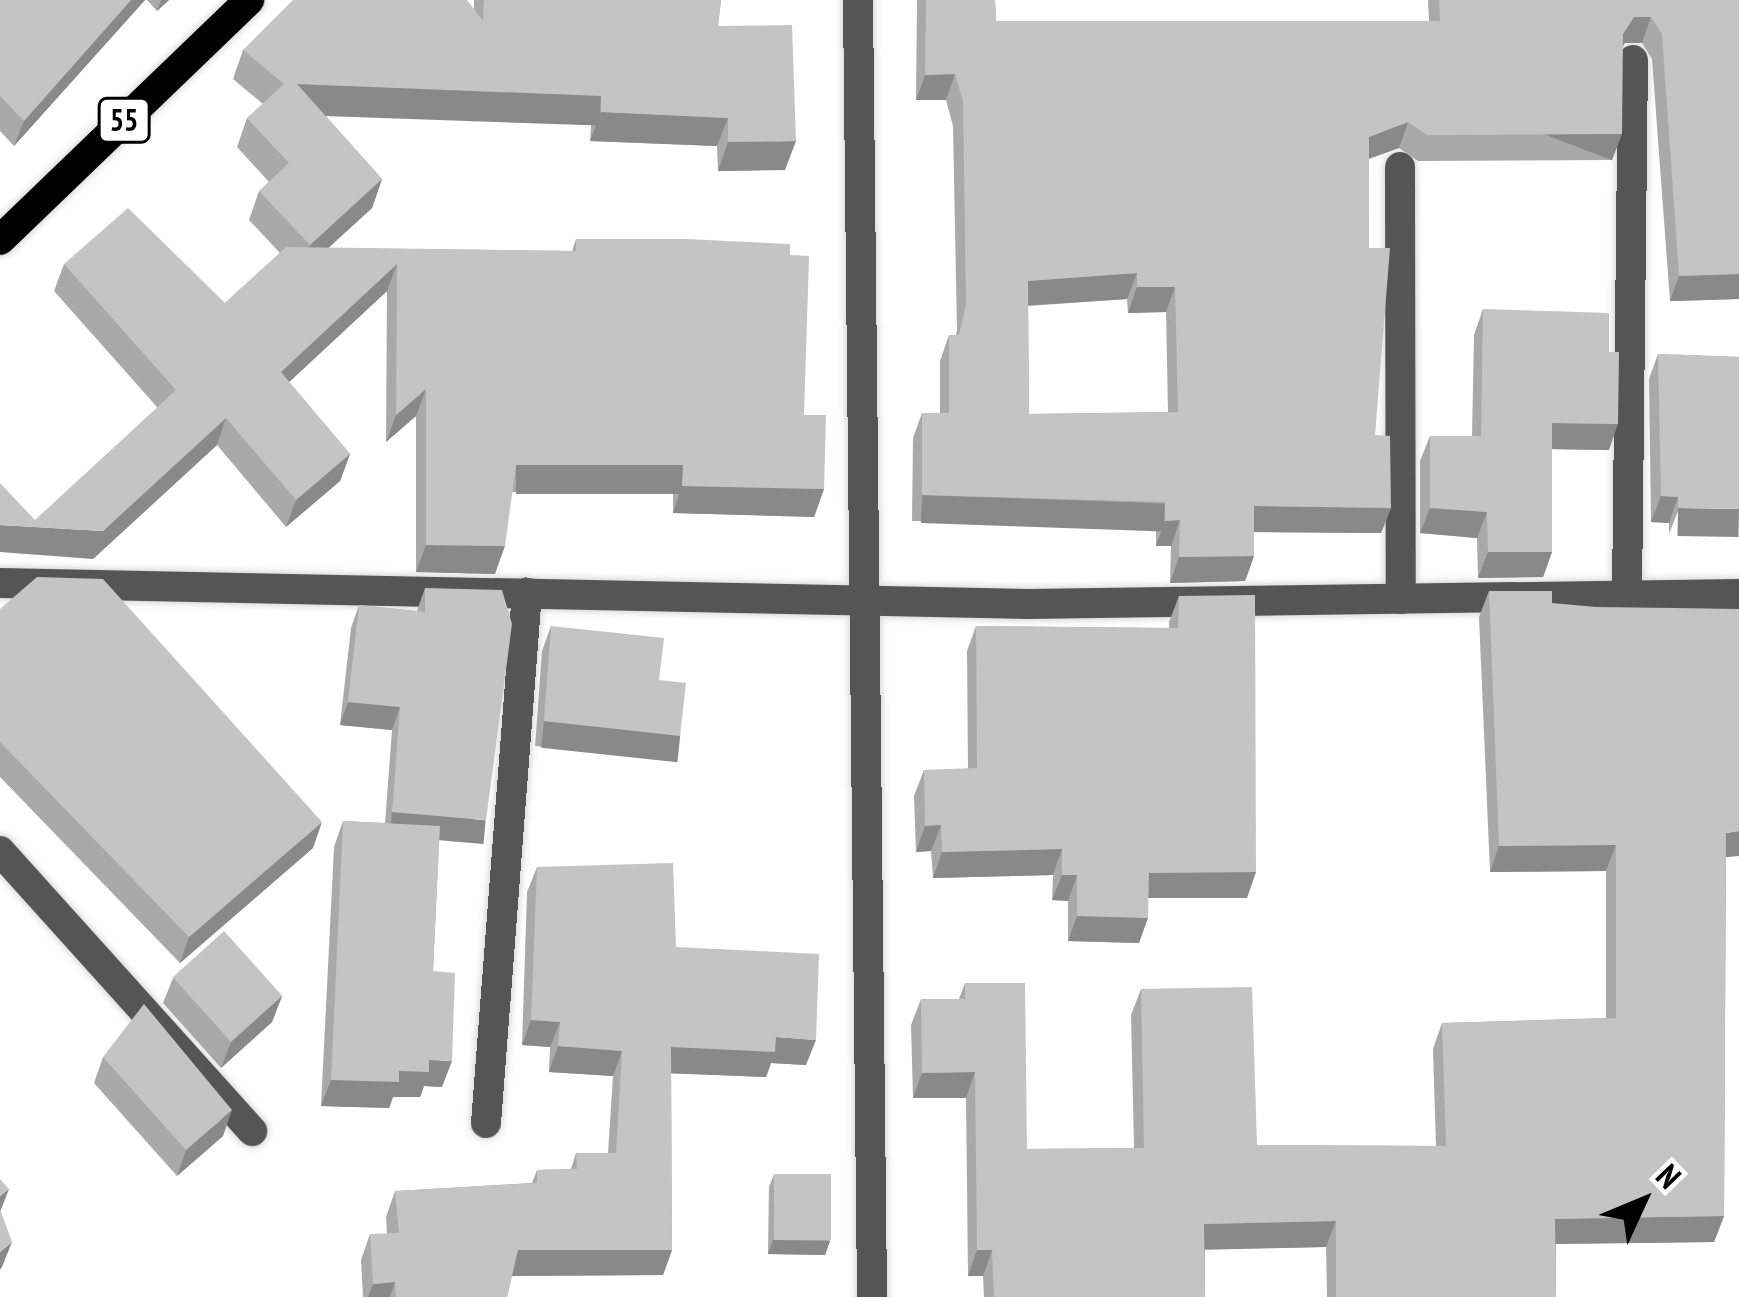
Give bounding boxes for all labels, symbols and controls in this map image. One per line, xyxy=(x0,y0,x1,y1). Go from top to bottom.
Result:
road number: 55 xyxy=(97,96,151,144)
north arrow xyxy=(1583,1141,1703,1261)
text: N xyxy=(1648,1154,1691,1197)

